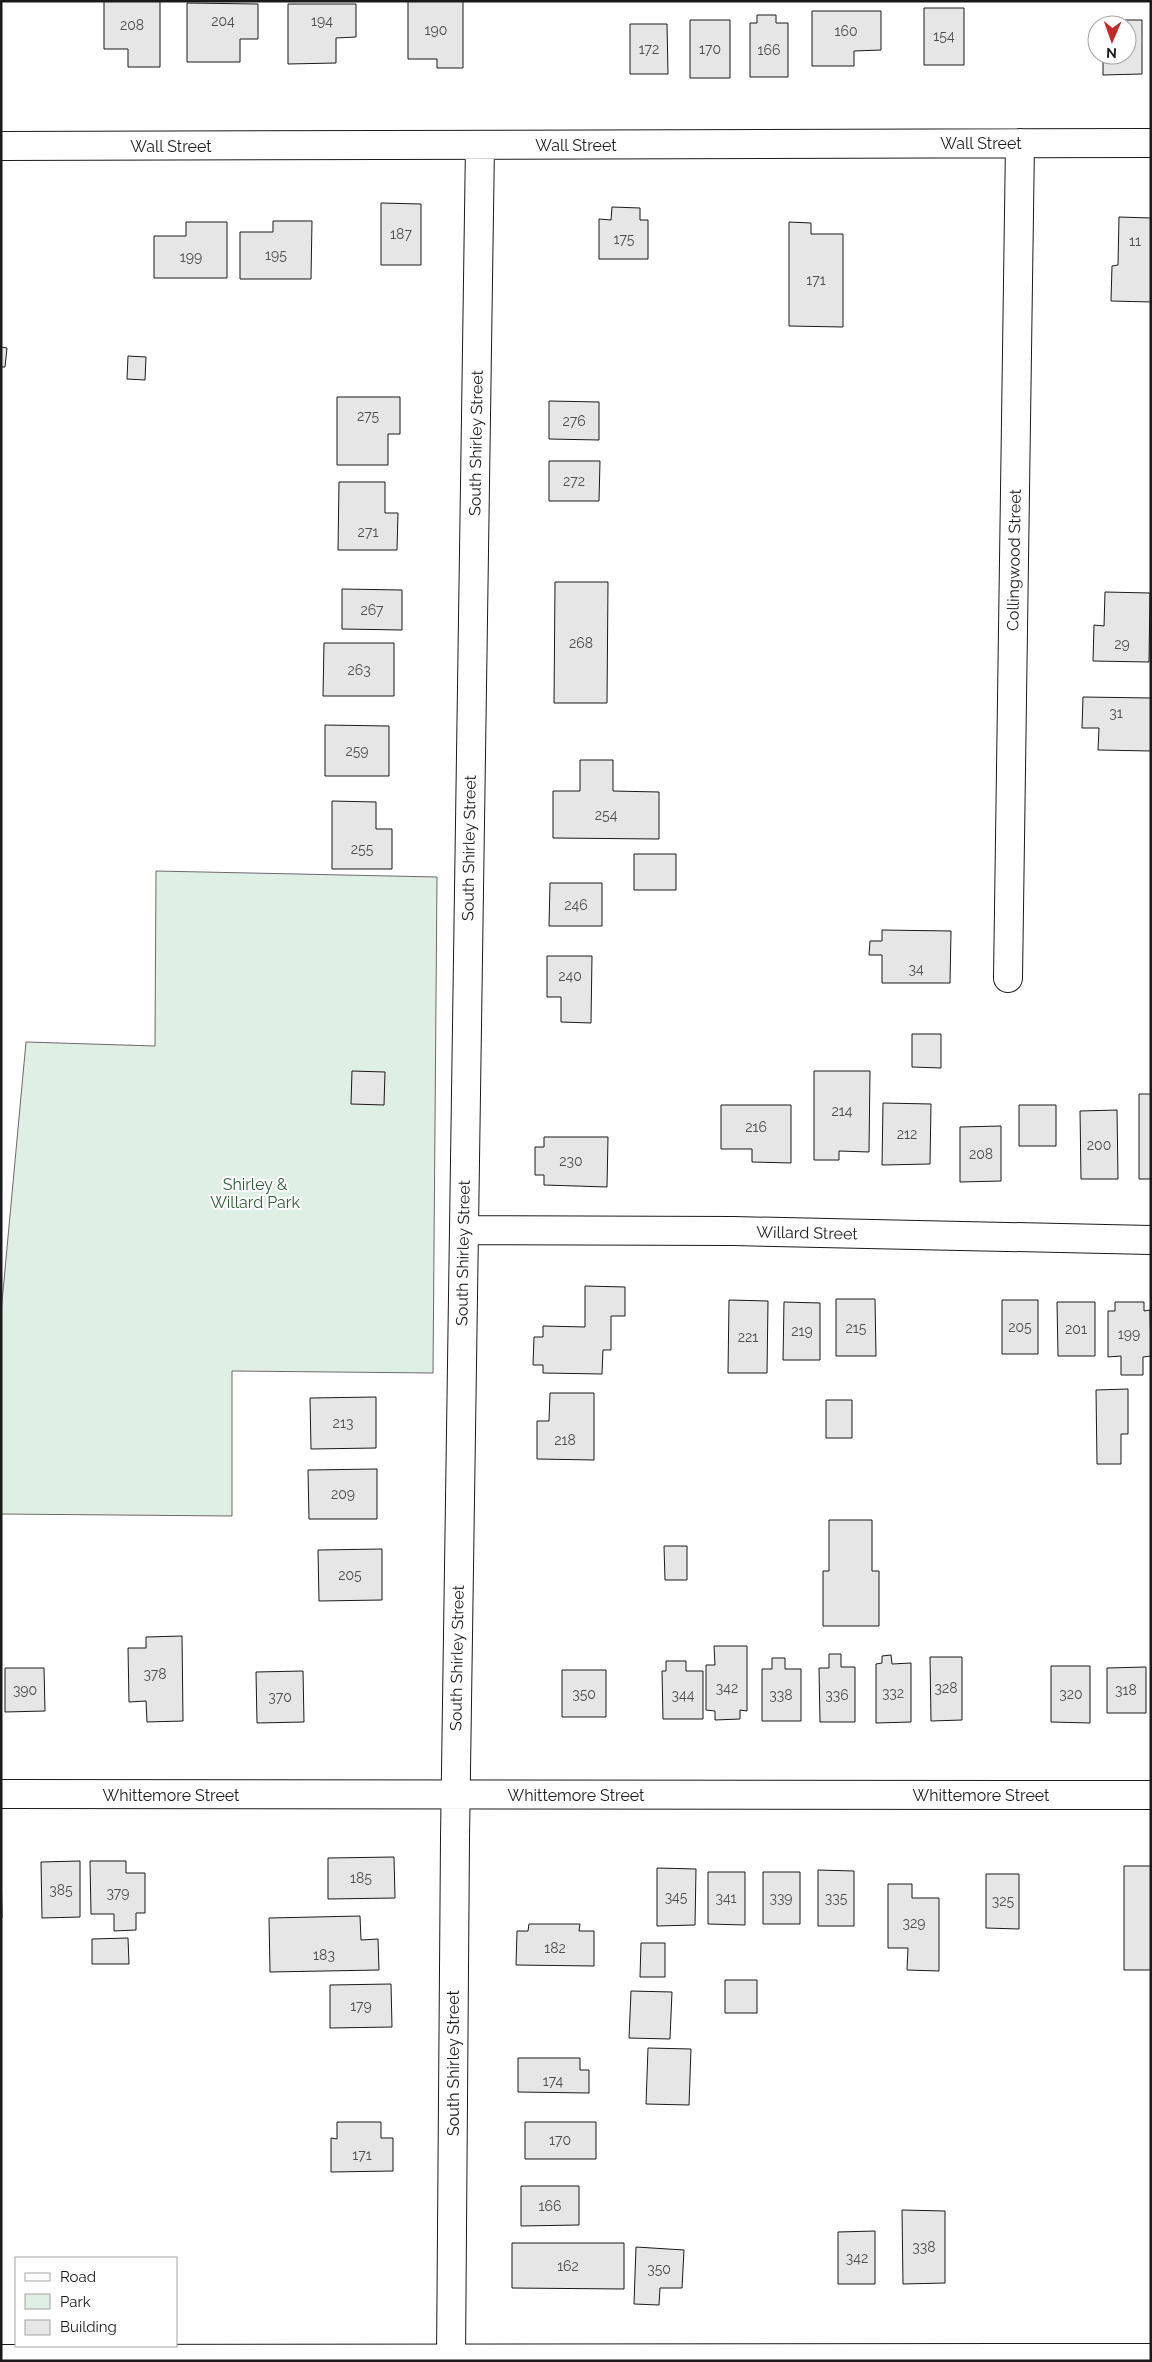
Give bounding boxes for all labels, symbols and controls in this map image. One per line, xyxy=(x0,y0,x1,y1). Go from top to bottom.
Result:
house number: 204 xyxy=(211,13,235,29)
house number: 194 xyxy=(311,13,333,29)
north arrow xyxy=(1087,15,1137,65)
house number: 208 xyxy=(120,17,144,33)
house number: 190 xyxy=(425,22,447,38)
house number: 160 xyxy=(834,23,858,39)
house number: 154 xyxy=(933,28,955,44)
house number: 172 xyxy=(639,41,659,57)
house number: 170 xyxy=(699,41,721,57)
house number: 166 xyxy=(758,42,780,58)
text: N xyxy=(1106,45,1117,61)
street label: Wall Street xyxy=(940,134,1022,153)
street label: Wall Street xyxy=(535,136,617,155)
street label: Wall Street xyxy=(130,137,212,156)
house number: 187 xyxy=(390,226,412,242)
house number: 175 xyxy=(614,231,635,247)
house number: 11 xyxy=(1129,233,1141,249)
house number: 195 xyxy=(265,247,287,263)
house number: 199 xyxy=(180,249,202,265)
house number: 171 xyxy=(806,272,826,288)
street label: South Shirley Street xyxy=(465,369,487,516)
house number: 275 xyxy=(357,408,379,424)
house number: 276 xyxy=(562,413,586,429)
house number: 272 xyxy=(563,473,585,489)
street label: Collingwood Street xyxy=(1003,488,1025,631)
house number: 271 xyxy=(358,524,378,540)
house number: 267 xyxy=(360,602,384,618)
house number: 268 xyxy=(569,635,593,651)
house number: 29 xyxy=(1114,636,1130,652)
house number: 263 xyxy=(347,662,371,678)
house number: 31 xyxy=(1109,705,1123,721)
house number: 259 xyxy=(345,743,369,759)
street label: South Shirley Street xyxy=(458,774,480,921)
house number: 254 xyxy=(595,807,618,823)
house number: 255 xyxy=(351,841,374,857)
house number: 246 xyxy=(564,897,588,913)
house number: 34 xyxy=(908,961,924,977)
house number: 240 xyxy=(558,968,582,984)
house number: 214 xyxy=(832,1103,853,1119)
house number: 216 xyxy=(745,1119,767,1135)
house number: 212 xyxy=(897,1126,917,1142)
house number: 200 xyxy=(1087,1137,1111,1153)
house number: 208 xyxy=(969,1146,993,1162)
house number: 230 xyxy=(559,1153,583,1169)
park label: Shirley & Willard Park xyxy=(210,1175,300,1212)
street label: South Shirley Street xyxy=(452,1179,474,1326)
street label: Willard Street xyxy=(756,1223,859,1243)
house number: 205 xyxy=(1008,1319,1032,1335)
house number: 215 xyxy=(846,1320,867,1336)
house number: 201 xyxy=(1065,1321,1087,1337)
house number: 219 xyxy=(791,1323,813,1339)
house number: 199 xyxy=(1118,1326,1140,1342)
house number: 221 xyxy=(738,1329,758,1345)
house number: 213 xyxy=(333,1415,353,1431)
house number: 218 xyxy=(554,1432,576,1448)
house number: 209 xyxy=(331,1486,355,1502)
house number: 205 xyxy=(338,1567,362,1583)
street label: South Shirley Street xyxy=(446,1584,468,1731)
house number: 378 xyxy=(143,1666,167,1682)
house number: 342 xyxy=(716,1680,738,1696)
house number: 328 xyxy=(934,1680,958,1696)
house number: 390 xyxy=(13,1682,37,1698)
house number: 318 xyxy=(1115,1682,1137,1698)
house number: 332 xyxy=(882,1685,904,1701)
house number: 350 xyxy=(572,1686,596,1702)
house number: 320 xyxy=(1059,1686,1083,1702)
house number: 344 xyxy=(672,1687,695,1703)
house number: 338 xyxy=(769,1687,793,1703)
house number: 336 xyxy=(825,1687,849,1703)
house number: 370 xyxy=(268,1689,292,1705)
street label: Whittemore Street xyxy=(103,1786,240,1805)
street label: Whittemore Street xyxy=(508,1786,645,1805)
street label: Whittemore Street xyxy=(913,1786,1050,1805)
house number: 185 xyxy=(350,1870,372,1886)
house number: 385 xyxy=(49,1882,73,1898)
house number: 379 xyxy=(106,1885,130,1901)
house number: 345 xyxy=(665,1889,688,1905)
house number: 341 xyxy=(715,1890,737,1906)
house number: 339 xyxy=(769,1890,793,1906)
house number: 335 xyxy=(825,1890,848,1906)
house number: 325 xyxy=(992,1893,1015,1909)
house number: 329 xyxy=(903,1915,925,1931)
house number: 182 xyxy=(544,1940,566,1956)
house number: 183 xyxy=(313,1947,335,1963)
street label: South Shirley Street xyxy=(444,1989,463,2136)
house number: 179 xyxy=(350,1998,372,2014)
house number: 174 xyxy=(543,2073,564,2089)
house number: 170 xyxy=(549,2132,571,2148)
house number: 171 xyxy=(352,2147,372,2163)
house number: 166 xyxy=(539,2198,561,2214)
house number: 338 xyxy=(912,2239,936,2255)
house number: 342 xyxy=(846,2250,868,2266)
legend xyxy=(15,2257,178,2347)
house number: 162 xyxy=(557,2258,579,2274)
house number: 350 xyxy=(647,2261,671,2277)
text: Road xyxy=(60,2268,96,2286)
text: Park xyxy=(60,2293,91,2311)
text: Building xyxy=(60,2318,117,2336)

